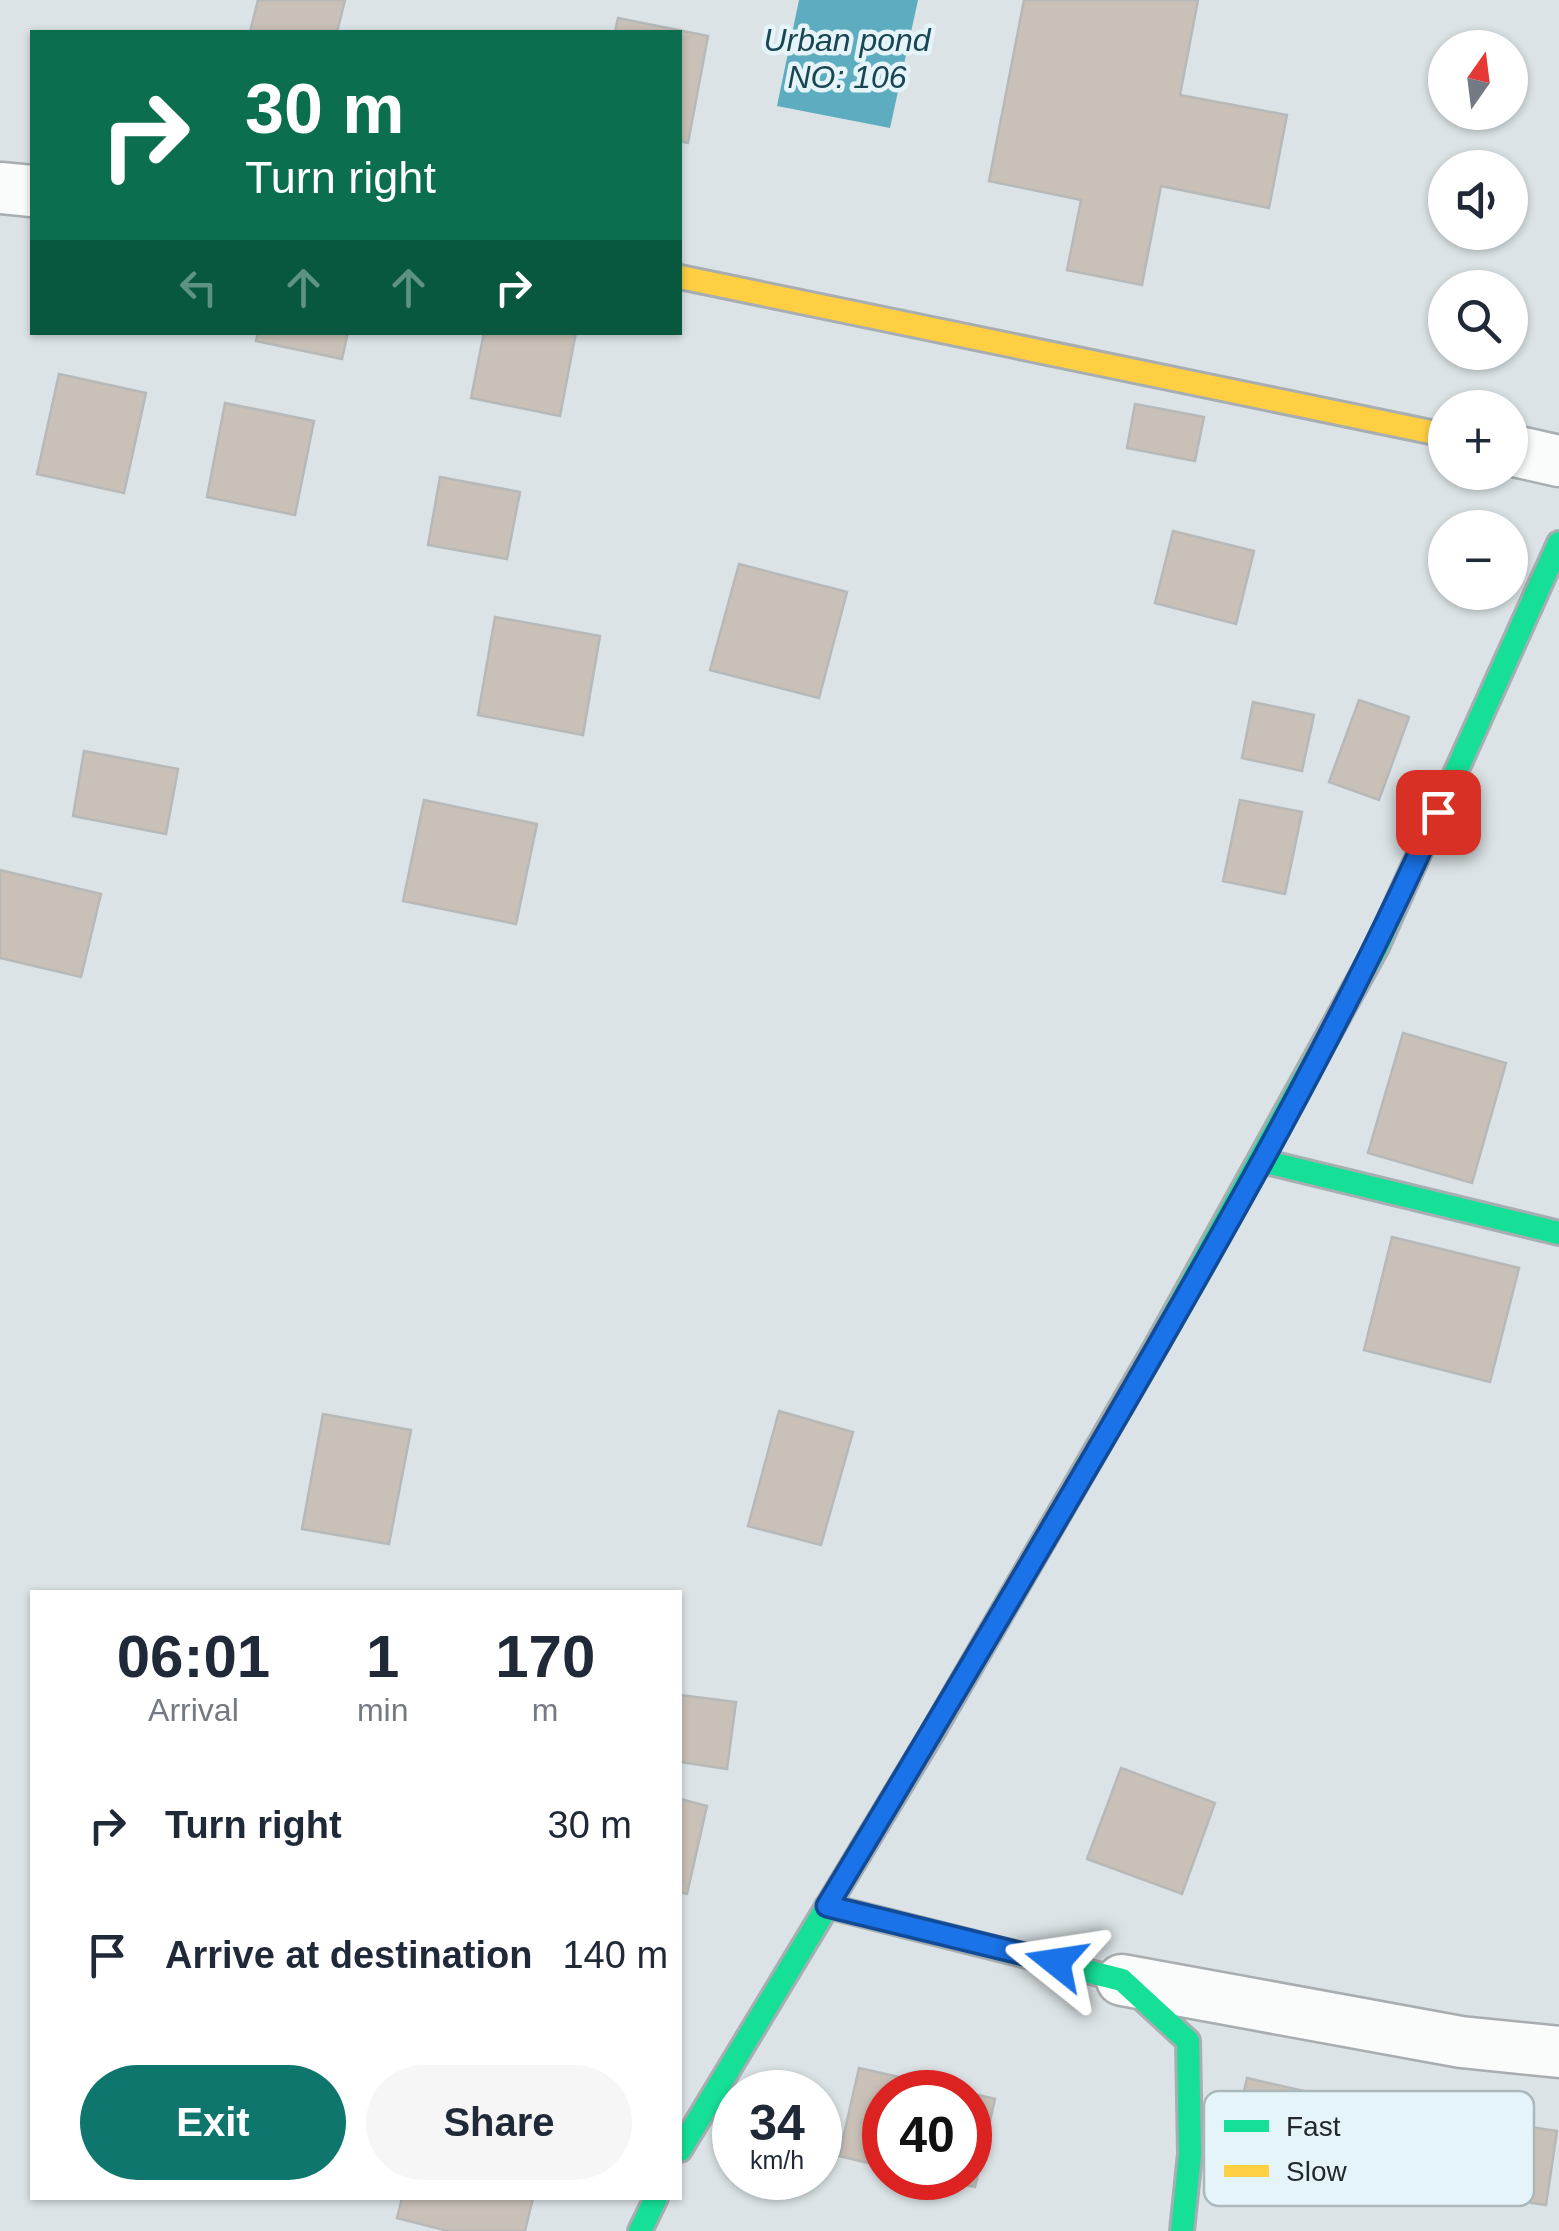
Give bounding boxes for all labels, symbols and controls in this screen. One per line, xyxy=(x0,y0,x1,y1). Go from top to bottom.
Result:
water label: Urban pond NO: 106 xyxy=(763,22,932,95)
north arrow xyxy=(1428,30,1528,130)
map controls xyxy=(1428,30,1528,610)
icon: right xyxy=(80,70,210,200)
text: 30 m xyxy=(245,70,405,148)
button: sound xyxy=(1428,150,1528,250)
text: Turn right xyxy=(245,152,436,203)
icon: left xyxy=(171,260,226,315)
icon: ahead xyxy=(276,260,331,315)
icon: ahead xyxy=(381,260,436,315)
icon: right xyxy=(486,260,541,315)
button: search xyxy=(1428,270,1528,370)
button: + xyxy=(1428,390,1528,490)
button: − xyxy=(1428,510,1528,610)
pin xyxy=(1396,770,1481,855)
icon: arrive xyxy=(1411,785,1466,840)
text: 06:01 xyxy=(117,1623,270,1690)
text: 1 xyxy=(366,1623,399,1690)
text: 170 xyxy=(495,1623,595,1690)
text: Arrival xyxy=(148,1692,239,1728)
text: min xyxy=(357,1692,408,1728)
text: m xyxy=(532,1692,559,1728)
icon: right xyxy=(80,1798,135,1853)
text: Turn right xyxy=(165,1804,342,1846)
text: 30 m xyxy=(548,1804,632,1846)
position arrow xyxy=(1004,1910,1108,2014)
icon: arrive xyxy=(80,1928,135,1983)
text: Arrive at destination xyxy=(165,1934,532,1976)
text: 140 m xyxy=(562,1934,668,1976)
button: Exit xyxy=(80,2065,346,2180)
button: Share xyxy=(366,2065,632,2180)
speed limit sign: 40 xyxy=(862,2070,992,2200)
legend xyxy=(1204,2091,1534,2206)
text: 34 xyxy=(749,2095,805,2151)
text: Fast xyxy=(1286,2111,1341,2142)
text: km/h xyxy=(750,2146,804,2174)
text: Slow xyxy=(1286,2156,1347,2187)

